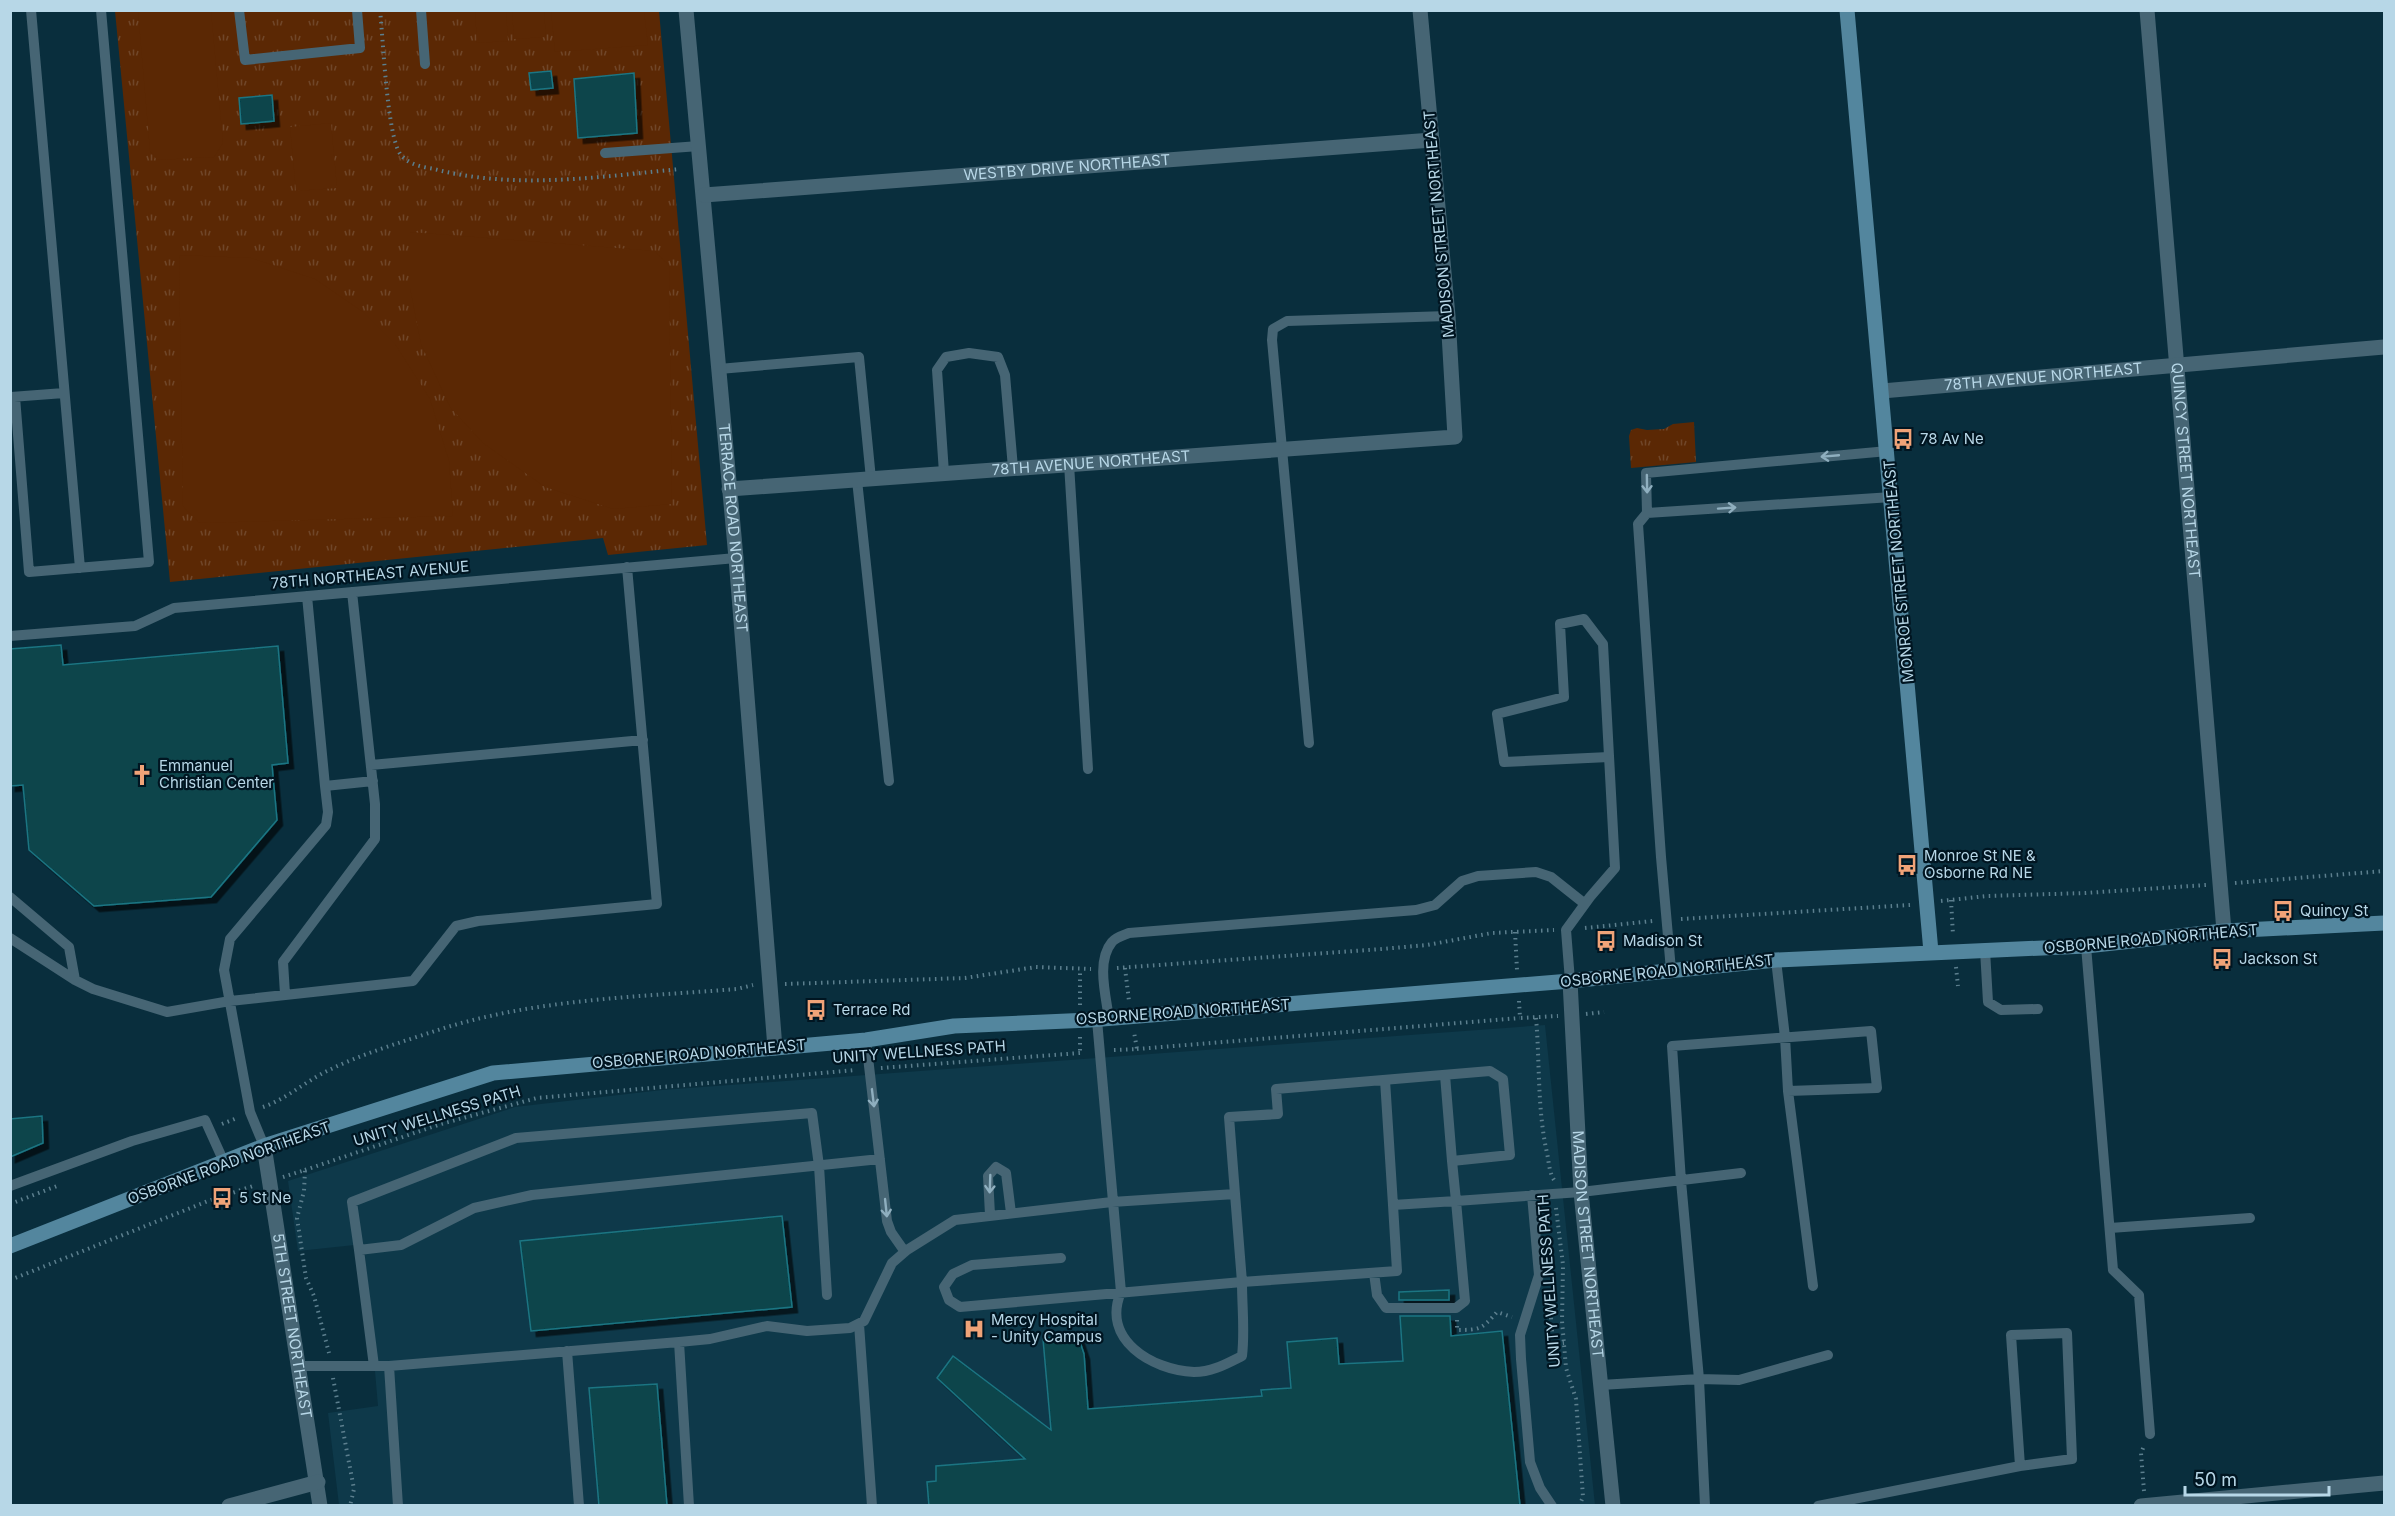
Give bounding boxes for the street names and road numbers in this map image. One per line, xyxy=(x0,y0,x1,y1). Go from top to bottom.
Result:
street label: MADISON STREET NORTHEAST xyxy=(1419,110,1458,339)
street label: WESTBY DRIVE NORTHEAST xyxy=(963,150,1171,184)
street label: 78TH AVENUE NORTHEAST xyxy=(1943,358,2143,395)
street label: QUINCY STREET NORTHEAST xyxy=(2168,362,2204,579)
street label: TERRACE ROAD NORTHEAST xyxy=(715,422,752,633)
street label: 78TH AVENUE NORTHEAST xyxy=(991,446,1191,479)
street label: MONROE STREET NORTHEAST xyxy=(1879,459,1918,683)
street label: 78TH NORTHEAST AVENUE xyxy=(270,556,470,593)
street label: OSBORNE ROAD NORTHEAST xyxy=(2043,920,2259,957)
street label: OSBORNE ROAD NORTHEAST xyxy=(1559,950,1775,991)
street label: OSBORNE ROAD NORTHEAST xyxy=(1075,995,1291,1028)
street label: OSBORNE ROAD NORTHEAST xyxy=(591,1035,807,1072)
street label: UNITY WELLNESS PATH xyxy=(832,1036,1006,1067)
street label: UNITY WELLNESS PATH xyxy=(351,1081,523,1150)
street label: OSBORNE ROAD NORTHEAST xyxy=(125,1117,333,1208)
street label: MADISON STREET NORTHEAST xyxy=(1569,1130,1608,1359)
street label: UNITY WELLNESS PATH xyxy=(1533,1194,1564,1368)
street label: 5TH STREET NORTHEAST xyxy=(269,1232,316,1420)

